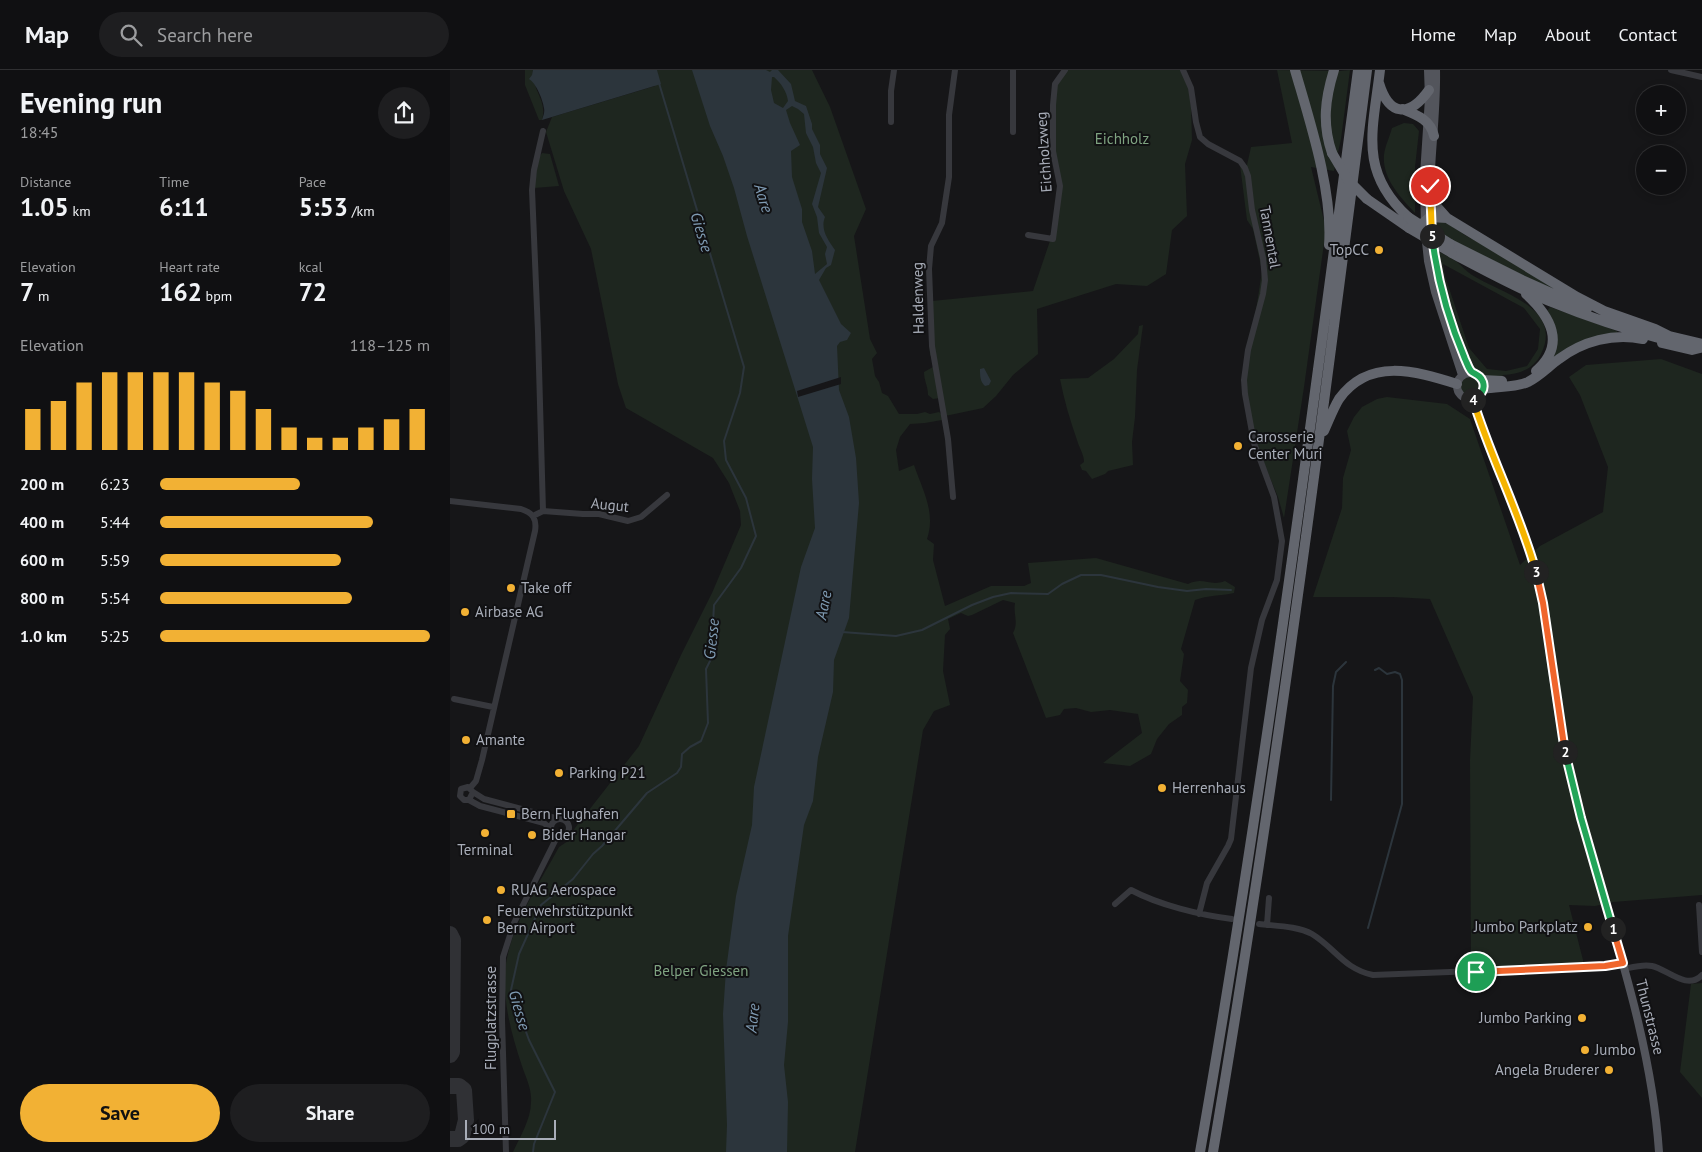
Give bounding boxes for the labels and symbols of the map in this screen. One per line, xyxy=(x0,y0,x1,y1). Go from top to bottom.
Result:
street label: Eichholzweg xyxy=(1031,111,1056,193)
park label: Eichholz xyxy=(1095,129,1149,148)
pin xyxy=(1409,165,1451,207)
water label: Aare xyxy=(750,180,778,216)
street label: Tannental xyxy=(1256,204,1285,270)
water label: Giesse xyxy=(686,209,718,255)
pin: 5 xyxy=(1420,224,1444,248)
place label: TopCC xyxy=(1330,240,1369,259)
marker: TopCC xyxy=(1373,244,1385,256)
street label: Haldenweg xyxy=(907,262,928,334)
pin: 4 xyxy=(1460,388,1486,412)
place label: Carosserie Center Muri xyxy=(1248,427,1323,463)
marker: Carosserie Center Muri xyxy=(1232,440,1244,452)
street label: Augut xyxy=(590,493,630,516)
pin: 3 xyxy=(1524,560,1548,584)
place label: Take off xyxy=(521,578,572,597)
marker: Take off xyxy=(505,582,517,594)
water label: Aare xyxy=(810,588,836,622)
place label: Airbase AG xyxy=(475,602,543,621)
marker: Airbase AG xyxy=(459,606,471,618)
water label: Giesse xyxy=(699,617,723,660)
place label: Amante xyxy=(476,730,525,749)
marker: Amante xyxy=(460,734,472,746)
pin: 2 xyxy=(1552,740,1578,764)
place label: Parking P21 xyxy=(569,763,646,782)
marker: Parking P21 xyxy=(553,767,565,779)
place label: Herrenhaus xyxy=(1172,778,1246,797)
marker: Herrenhaus xyxy=(1156,782,1168,794)
place label: Bern Flughafen xyxy=(521,804,619,823)
marker: Bern Flughafen xyxy=(505,808,517,820)
place label: Bider Hangar xyxy=(542,825,626,844)
marker: Terminal xyxy=(479,827,491,839)
marker: Bider Hangar xyxy=(526,829,538,841)
place label: Terminal xyxy=(457,840,513,859)
place label: RUAG Aerospace xyxy=(511,880,616,899)
marker: RUAG Aerospace xyxy=(495,884,507,896)
place label: Feuerwehrstützpunkt Bern Airport xyxy=(497,901,633,937)
marker: Feuerwehrstützpunkt Bern Airport xyxy=(481,914,493,926)
pin: 1 xyxy=(1600,916,1626,942)
place label: Jumbo Parkplatz xyxy=(1473,917,1578,936)
marker: Jumbo Parkplatz xyxy=(1582,921,1594,933)
pin xyxy=(1455,951,1497,993)
park label: Belper Giessen xyxy=(654,961,748,980)
street label: Flugplatzstrasse xyxy=(481,966,500,1070)
street label: Thunstrasse xyxy=(1632,977,1669,1057)
water label: Giesse xyxy=(505,988,535,1033)
water label: Aare xyxy=(740,1002,764,1035)
place label: Jumbo Parking xyxy=(1478,1008,1572,1027)
marker: Jumbo Parking xyxy=(1576,1012,1588,1024)
place label: Jumbo xyxy=(1594,1040,1636,1059)
marker: Jumbo xyxy=(1579,1044,1591,1056)
place label: Angela Bruderer xyxy=(1495,1060,1599,1079)
marker: Angela Bruderer xyxy=(1603,1064,1615,1076)
scale bar xyxy=(465,1117,556,1140)

